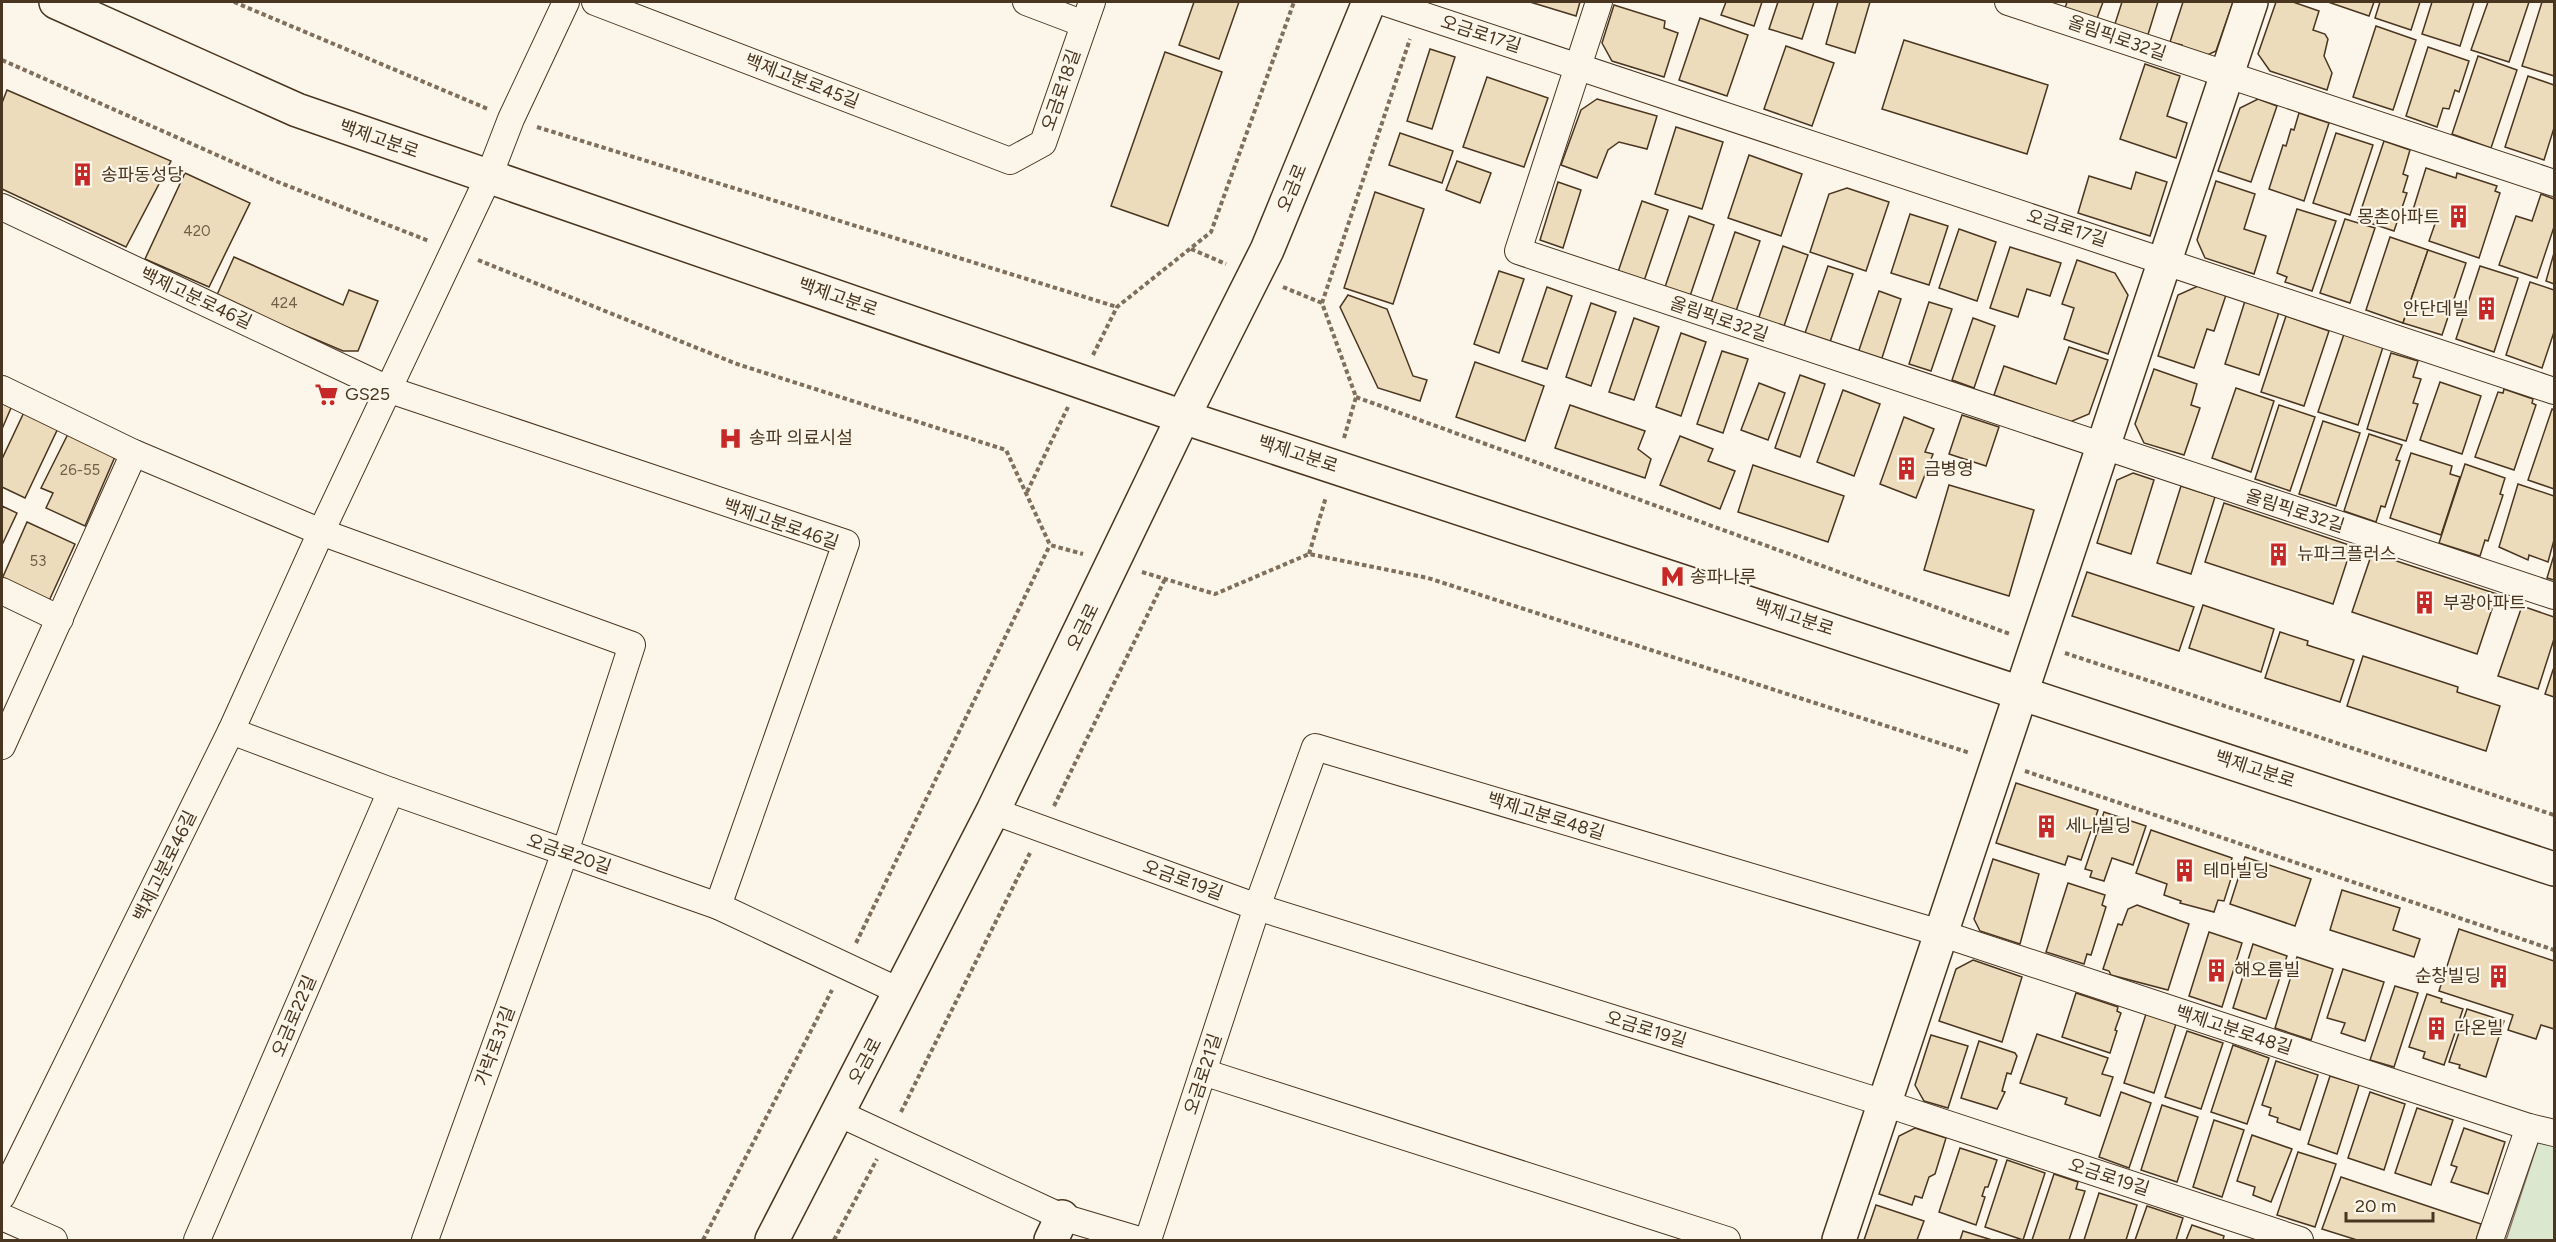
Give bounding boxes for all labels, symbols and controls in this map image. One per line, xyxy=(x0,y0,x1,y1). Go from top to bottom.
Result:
street label: 오금로17길 xyxy=(1438,11,1524,57)
street label: 올림픽로32길 xyxy=(2065,11,2169,65)
street label: 오금로18길 xyxy=(1037,46,1085,134)
street label: 백제고분로45길 xyxy=(742,49,862,113)
street label: 백제고분로 xyxy=(336,115,422,163)
street label: 오금로 xyxy=(1272,161,1312,215)
building icon: 송파동성당 xyxy=(70,162,96,188)
place label: 송파동성당 xyxy=(101,164,184,186)
building icon: 몽촌아파트 xyxy=(2445,204,2471,230)
street label: 오금로17길 xyxy=(2024,205,2110,251)
place label: 몽촌아파트 xyxy=(2357,206,2440,228)
house number: 420 xyxy=(183,222,211,240)
street label: 백제고분로46길 xyxy=(137,263,255,333)
street label: 백제고분로 xyxy=(795,273,881,321)
street label: 올림픽로32길 xyxy=(1667,292,1771,346)
house number: 424 xyxy=(270,294,298,312)
building icon: 안단데빌 xyxy=(2474,296,2500,322)
place label: 안단데빌 xyxy=(2403,298,2469,320)
supermarket icon: GS25 xyxy=(314,381,340,407)
place label: GS25 xyxy=(345,383,390,405)
hospital icon: 송파 의료시설 xyxy=(718,425,744,451)
place label: 송파 의료시설 xyxy=(749,427,853,449)
street label: 백제고분로 xyxy=(1255,431,1341,477)
building icon: 금병영 xyxy=(1893,456,1919,482)
place label: 금병영 xyxy=(1924,458,1974,480)
house number: 26-55 xyxy=(60,461,100,479)
street label: 올림픽로32길 xyxy=(2243,485,2347,537)
street label: 백제고분로46길 xyxy=(720,494,842,554)
building icon: 뉴파크플러스 xyxy=(2266,541,2292,567)
place label: 뉴파크플러스 xyxy=(2297,543,2396,565)
house number: 53 xyxy=(30,552,46,570)
metro station icon: 송파나루 xyxy=(1659,564,1685,590)
place label: 송파나루 xyxy=(1690,566,1756,588)
building icon: 부광아파트 xyxy=(2412,590,2438,616)
place label: 부광아파트 xyxy=(2443,592,2526,614)
street label: 백제고분로 xyxy=(1751,594,1837,640)
street label: 오금로 xyxy=(1062,600,1104,654)
street label: 백제고분로 xyxy=(2212,746,2298,792)
street label: 백제고분로48길 xyxy=(1485,788,1607,844)
street label: 백제고분로46길 xyxy=(129,807,201,925)
building icon: 세나빌딩 xyxy=(2034,813,2060,839)
place label: 세나빌딩 xyxy=(2065,815,2131,837)
street label: 오금로20길 xyxy=(524,829,614,879)
street label: 오금로19길 xyxy=(1140,855,1226,905)
building icon: 테마빌딩 xyxy=(2172,858,2198,884)
place label: 테마빌딩 xyxy=(2203,860,2269,882)
building icon: 해오름빌 xyxy=(2203,957,2229,983)
place label: 해오름빌 xyxy=(2234,959,2300,981)
building icon: 순창빌딩 xyxy=(2486,963,2512,989)
place label: 순창빌딩 xyxy=(2415,965,2481,987)
street label: 오금로22길 xyxy=(267,972,321,1060)
street label: 백제고분로48길 xyxy=(2173,1001,2295,1059)
street label: 가락로31길 xyxy=(470,1003,520,1089)
street label: 오금로19길 xyxy=(1603,1006,1689,1052)
building icon: 다온빌 xyxy=(2423,1015,2449,1041)
place label: 다온빌 xyxy=(2454,1017,2504,1039)
street label: 오금로21길 xyxy=(1180,1031,1226,1117)
street label: 오금로 xyxy=(844,1034,886,1088)
street label: 오금로19길 xyxy=(2066,1154,2152,1200)
scale bar xyxy=(2346,1185,2433,1223)
text: 20 m xyxy=(2355,1195,2396,1217)

